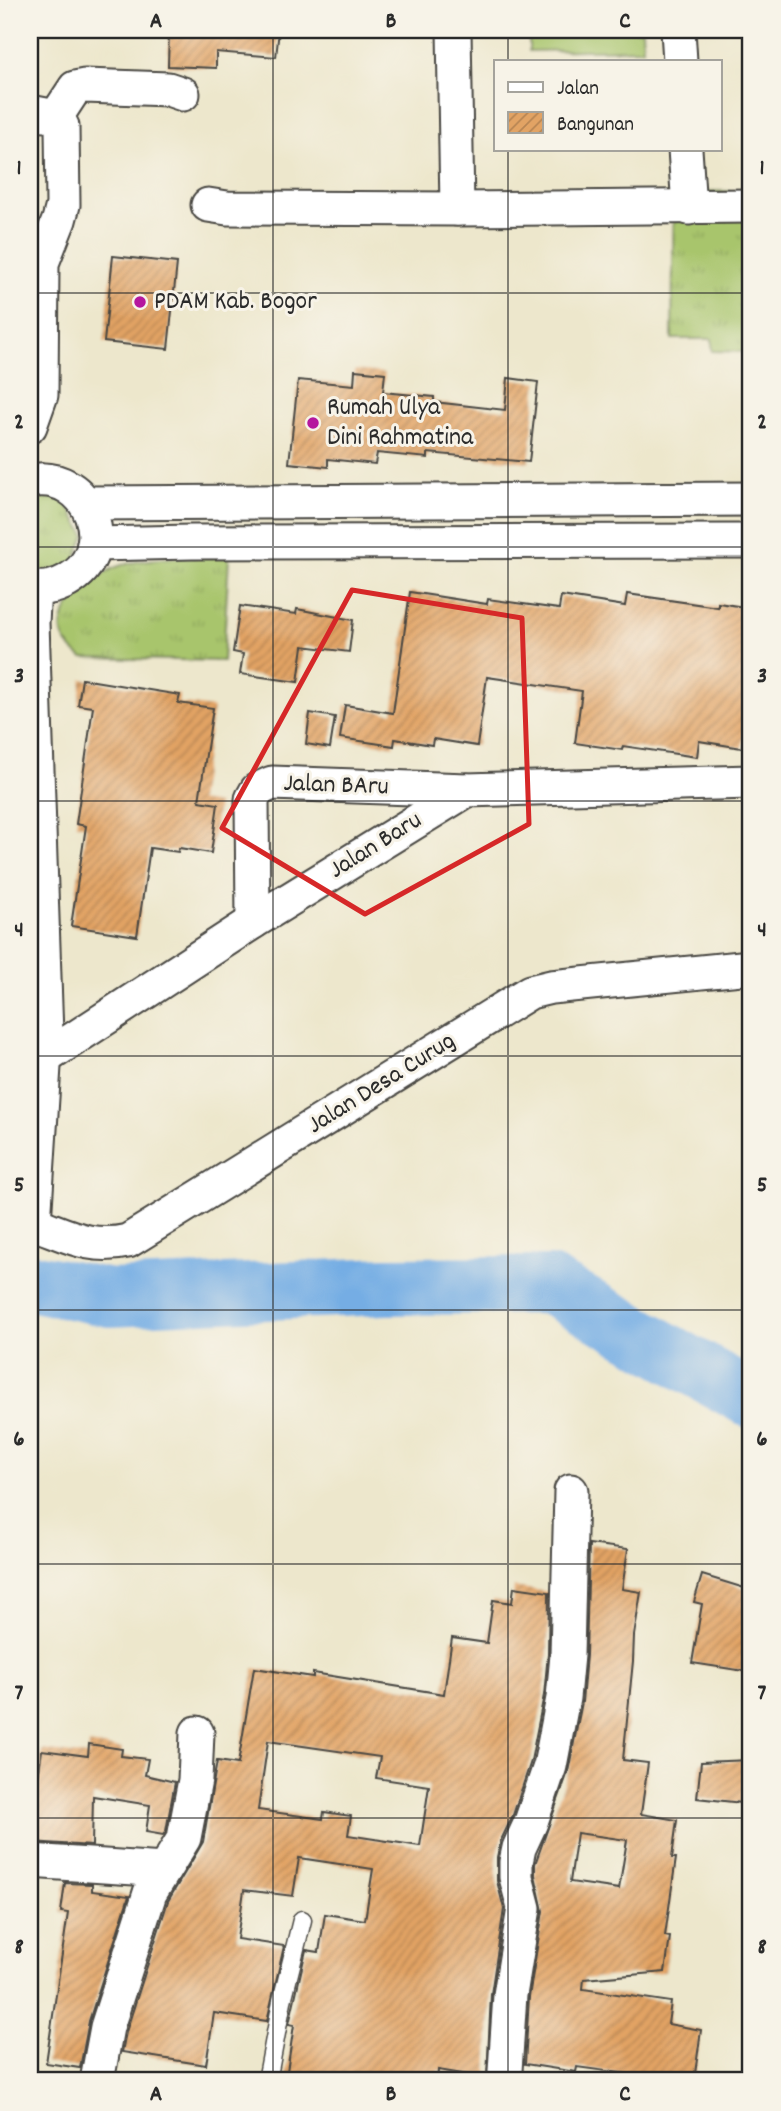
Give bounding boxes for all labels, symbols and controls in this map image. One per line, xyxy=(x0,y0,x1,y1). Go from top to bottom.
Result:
text: A xyxy=(150,6,162,39)
text: B xyxy=(386,6,397,39)
text: C xyxy=(619,6,631,39)
legend xyxy=(494,60,722,150)
text: Jalan xyxy=(557,75,599,105)
text: Bangunan xyxy=(557,111,634,141)
text: 1 xyxy=(16,153,22,186)
text: 1 xyxy=(759,153,765,186)
place label: PDAM Kab. Bogor xyxy=(154,284,317,321)
marker: PDAM Kab. Bogor xyxy=(132,294,148,310)
place label: Rumah Ulya Dini Rahmatina xyxy=(327,390,474,457)
text: 2 xyxy=(14,407,24,440)
text: 2 xyxy=(757,407,767,440)
marker: Rumah Ulya Dini Rahmatina xyxy=(305,415,321,431)
text: 3 xyxy=(14,661,24,694)
text: 3 xyxy=(757,661,767,694)
street label: Jalan BAru xyxy=(283,766,389,806)
street label: Jalan Baru xyxy=(322,803,430,889)
text: 4 xyxy=(14,915,24,948)
text: 4 xyxy=(757,915,767,948)
street label: Jalan Desa Curug xyxy=(301,1024,463,1144)
text: 5 xyxy=(14,1170,24,1203)
text: 5 xyxy=(757,1170,767,1203)
text: 6 xyxy=(13,1424,25,1457)
text: 6 xyxy=(756,1424,768,1457)
text: 7 xyxy=(15,1678,24,1711)
text: 7 xyxy=(758,1678,767,1711)
text: 8 xyxy=(14,1932,24,1965)
text: 8 xyxy=(757,1932,767,1965)
text: A xyxy=(150,2079,162,2111)
text: B xyxy=(386,2079,397,2111)
text: C xyxy=(619,2079,631,2111)

